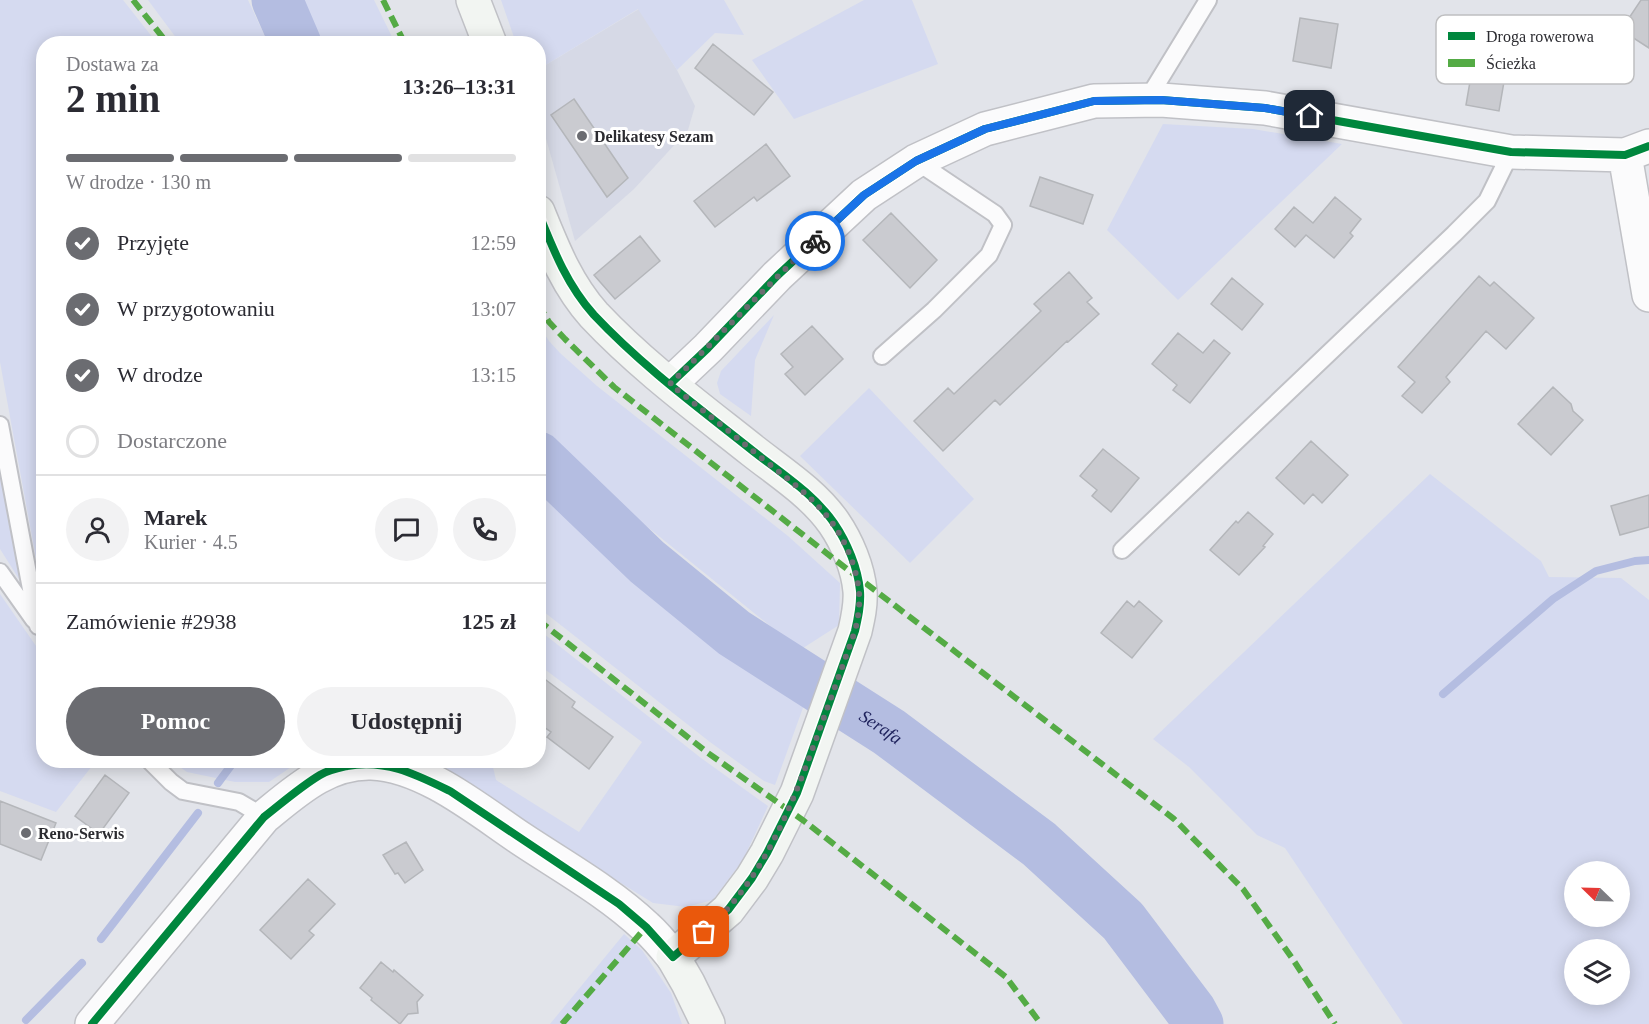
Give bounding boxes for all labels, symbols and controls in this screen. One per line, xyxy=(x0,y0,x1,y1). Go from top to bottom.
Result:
legend xyxy=(1436,15,1634,84)
text: Droga rowerowa xyxy=(1486,28,1594,46)
text: Dostawa za xyxy=(66,53,159,75)
text: Ścieżka xyxy=(1486,54,1536,72)
text: 13:26–13:31 xyxy=(402,74,516,99)
text: 2 min xyxy=(66,77,160,120)
pin xyxy=(1284,90,1335,141)
icon: home xyxy=(1293,99,1326,132)
place label: Delikatesy Sezam xyxy=(594,128,714,146)
marker: Delikatesy Sezam xyxy=(575,129,589,143)
text: W drodze · 130 m xyxy=(66,171,211,193)
courier xyxy=(785,211,845,271)
icon: bike xyxy=(799,225,832,258)
icon: check xyxy=(66,227,99,260)
text: Przyjęte xyxy=(117,230,189,255)
text: 12:59 xyxy=(470,232,516,254)
icon: check xyxy=(66,293,99,326)
text: W przygotowaniu xyxy=(117,296,275,321)
text: 13:07 xyxy=(470,298,516,320)
icon: check xyxy=(66,359,99,392)
text: W drodze xyxy=(117,362,203,387)
text: 13:15 xyxy=(470,364,516,386)
text: Dostarczone xyxy=(117,428,227,453)
button: person xyxy=(66,498,129,561)
button: chat xyxy=(375,498,438,561)
button: phone xyxy=(453,498,516,561)
text: Marek xyxy=(144,505,207,530)
text: Kurier · 4.5 xyxy=(144,531,238,553)
text: Zamówienie #2938 xyxy=(66,609,236,634)
text: 125 zł xyxy=(462,609,516,634)
button: Pomoc xyxy=(66,687,285,756)
button: Udostępnij xyxy=(297,687,516,756)
water label: Serafa xyxy=(856,706,906,748)
place label: Reno-Serwis xyxy=(38,825,124,842)
marker: Reno-Serwis xyxy=(19,826,33,840)
north arrow xyxy=(1564,861,1630,927)
map controls xyxy=(1564,861,1630,1005)
pin xyxy=(678,906,729,957)
icon: bag xyxy=(687,915,720,948)
button: layers xyxy=(1564,939,1630,1005)

